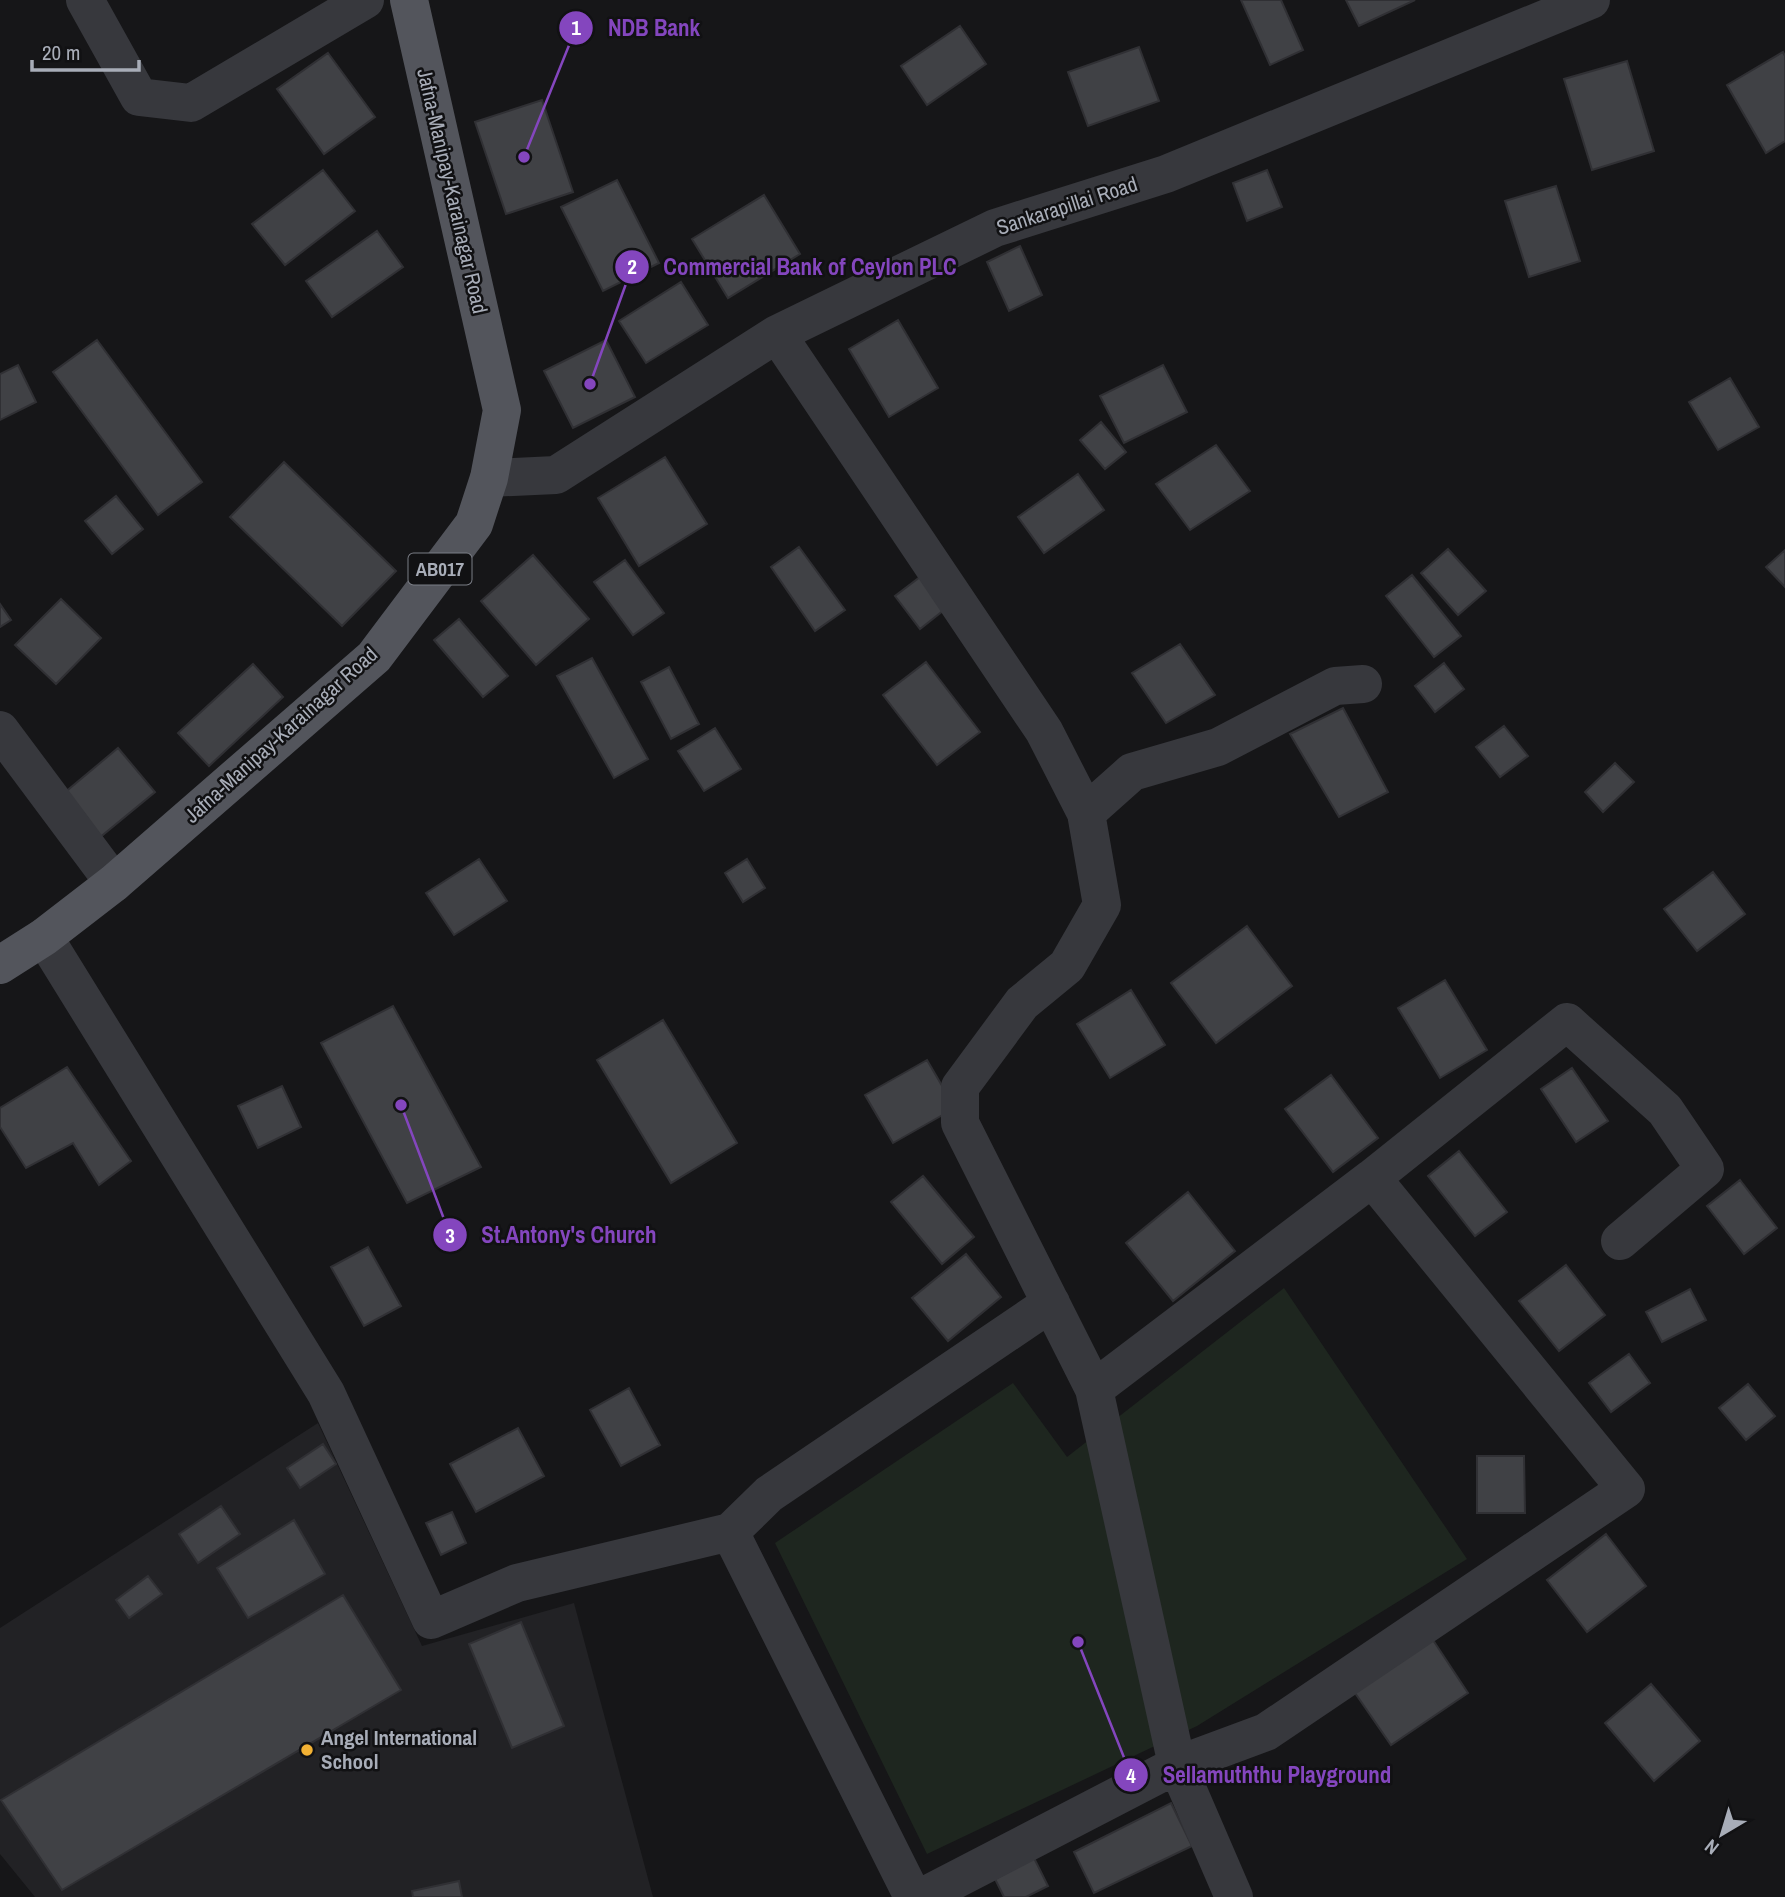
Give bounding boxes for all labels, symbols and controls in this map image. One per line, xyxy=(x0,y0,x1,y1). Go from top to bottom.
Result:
callout: NDB Bank xyxy=(559,6,714,50)
text: NDB Bank xyxy=(608,12,701,43)
text: 1 xyxy=(571,13,581,42)
scale bar xyxy=(32,28,138,72)
text: 20 m xyxy=(42,38,80,67)
street label: Jafna-Manipay-Karainagar Road xyxy=(410,65,495,316)
street label: Sankarapillai Road xyxy=(993,169,1141,242)
callout: Commercial Bank of Ceylon PLC xyxy=(615,245,971,289)
text: Commercial Bank of Ceylon PLC xyxy=(663,251,957,282)
text: 2 xyxy=(627,252,637,281)
road number: AB017 xyxy=(408,554,472,584)
street label: Jafna-Manipay-Karainagar Road xyxy=(178,640,384,829)
callout: St.Antony's Church xyxy=(433,1213,671,1257)
text: St.Antony's Church xyxy=(481,1219,657,1250)
text: 3 xyxy=(445,1221,455,1250)
place label: Angel International School xyxy=(321,1723,477,1776)
marker: Angel International School xyxy=(299,1742,315,1758)
callout: Sellamuththu Playground xyxy=(1114,1753,1405,1797)
text: Sellamuththu Playground xyxy=(1163,1759,1391,1790)
text: 4 xyxy=(1126,1761,1136,1790)
north arrow xyxy=(1687,1799,1757,1869)
text: N xyxy=(1699,1834,1724,1861)

